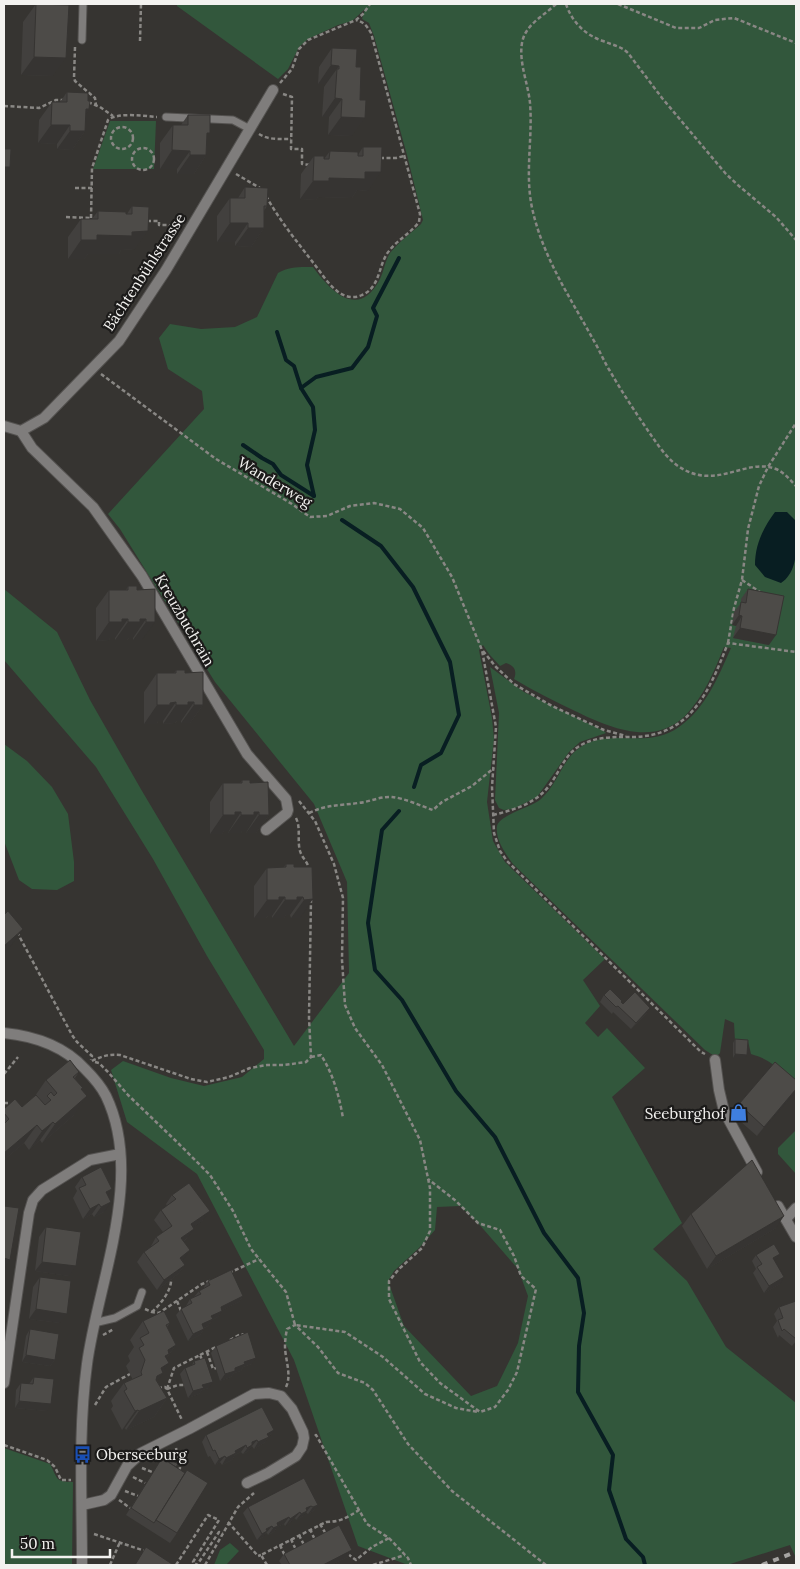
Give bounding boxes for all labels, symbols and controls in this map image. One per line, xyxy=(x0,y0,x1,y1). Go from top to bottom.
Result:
street label: Bächtenbühlstrasse xyxy=(99,210,189,334)
street label: Wanderweg xyxy=(234,452,316,512)
street label: Kreuzbuchrain xyxy=(151,570,219,670)
shop icon: Seeburghof xyxy=(729,1103,749,1123)
place label: Seeburghof xyxy=(645,1104,726,1123)
bus stop icon: Oberseeburg xyxy=(72,1444,92,1464)
place label: Oberseeburg xyxy=(96,1445,188,1464)
scale bar xyxy=(12,1526,110,1558)
text: 50 m xyxy=(20,1534,55,1553)

